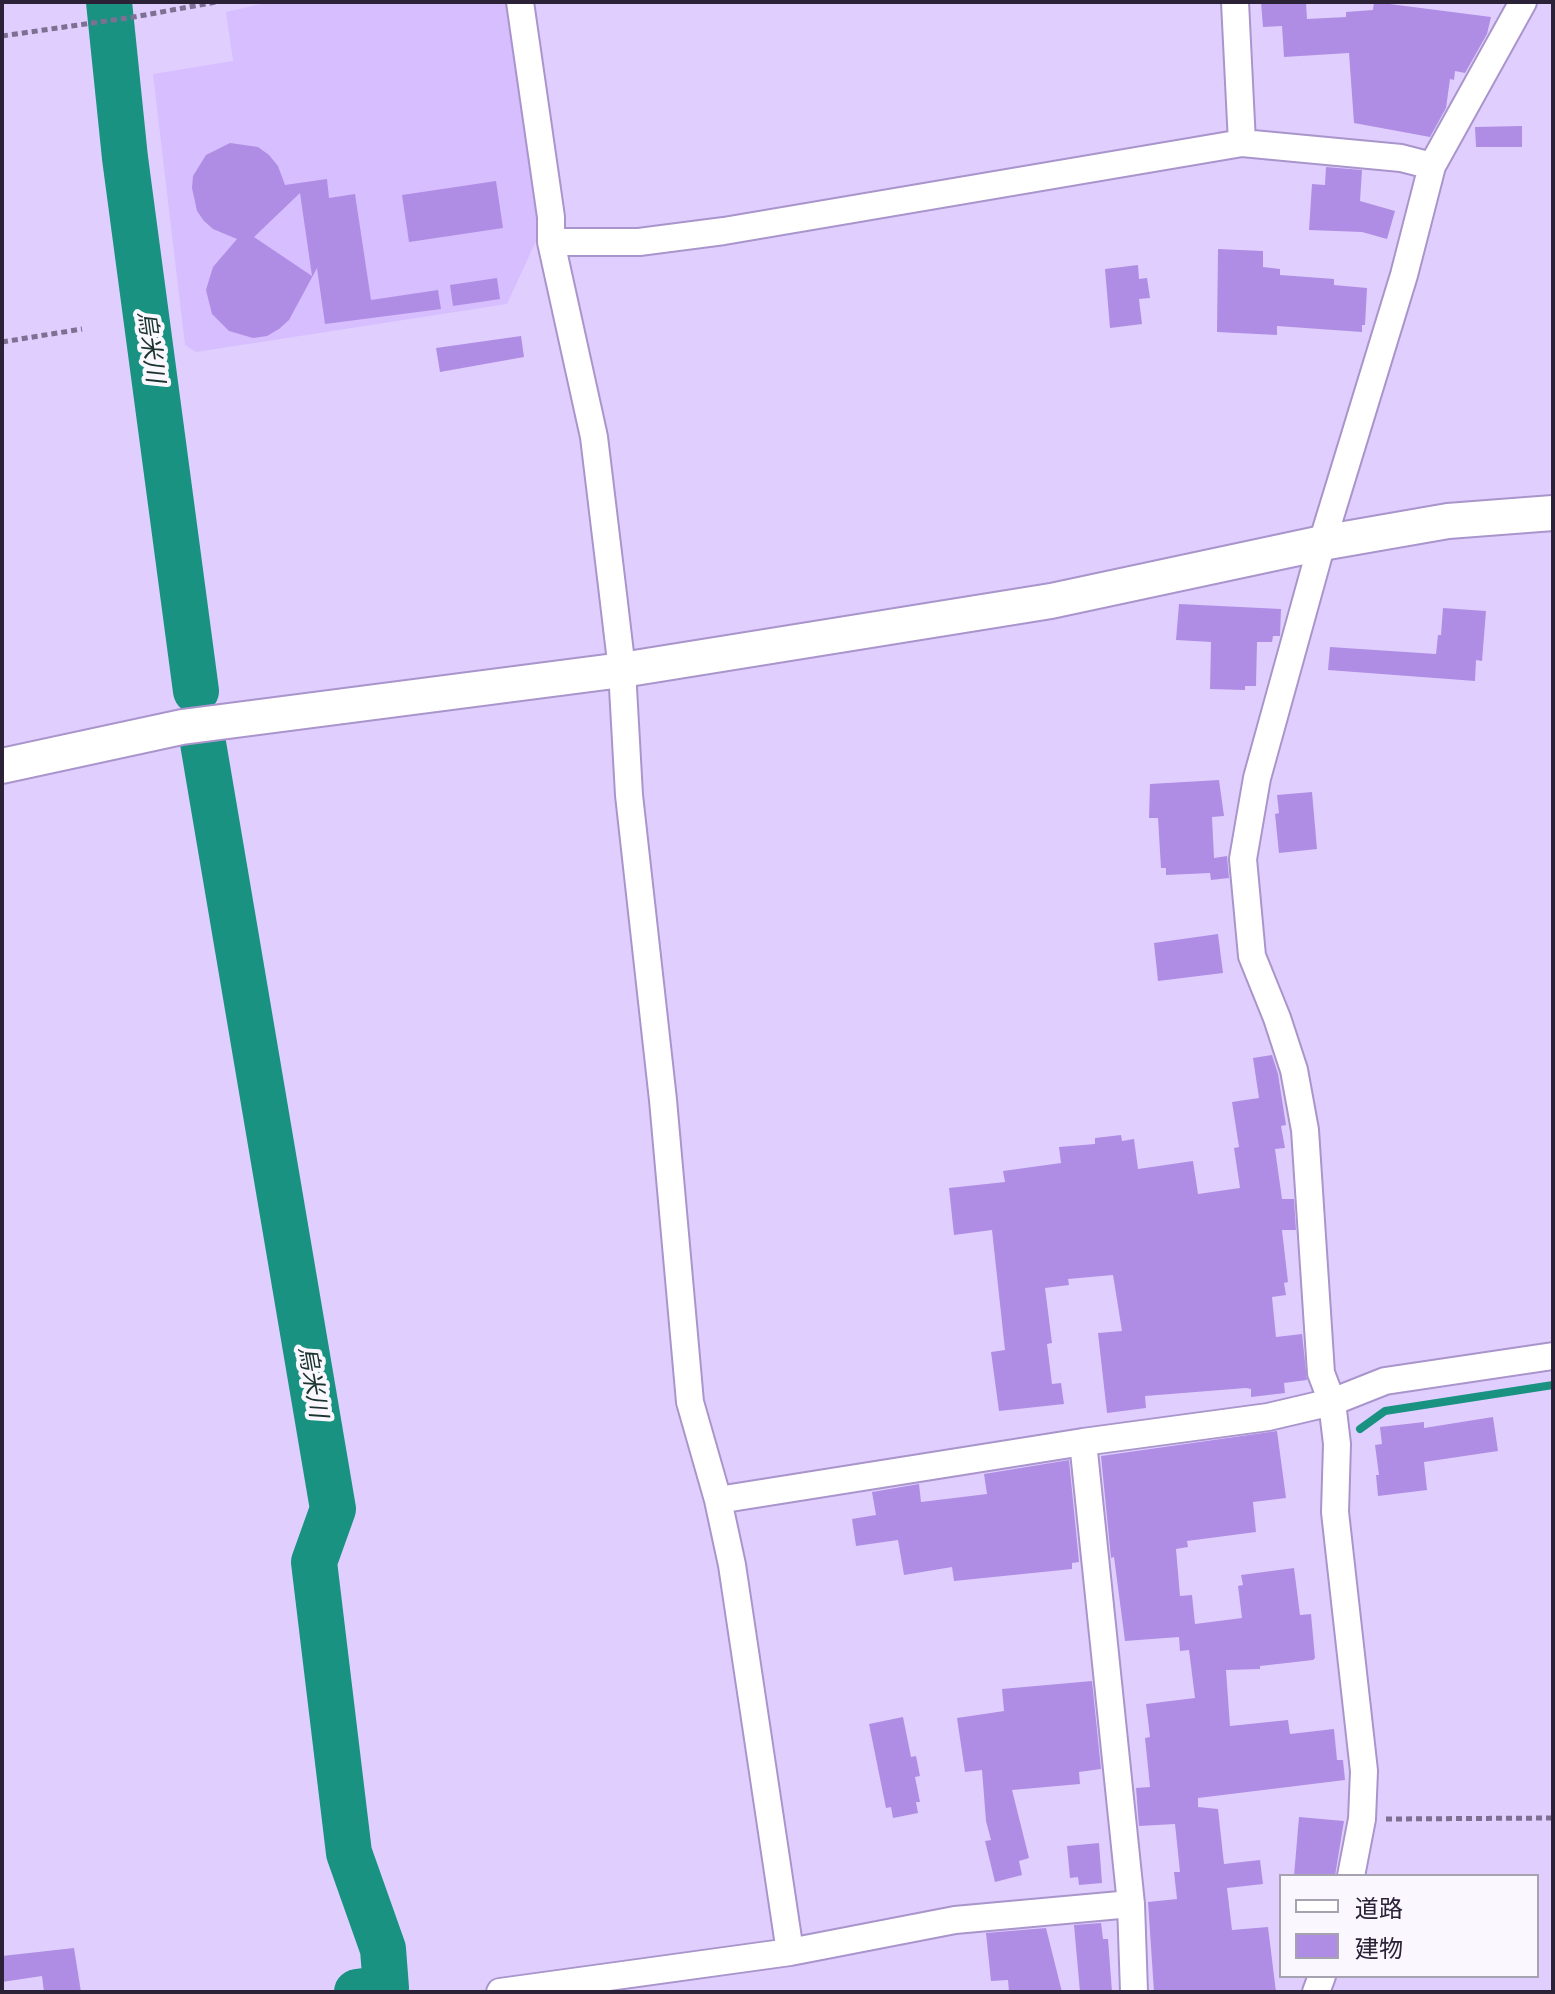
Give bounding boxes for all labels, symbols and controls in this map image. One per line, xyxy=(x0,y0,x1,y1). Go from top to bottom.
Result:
water label: 烏米川 xyxy=(131,309,169,385)
water label: 烏米川 xyxy=(292,1344,332,1420)
legend xyxy=(1279,1874,1539,1978)
text: 道路 xyxy=(1355,1892,1403,1924)
text: 建物 xyxy=(1355,1932,1403,1964)

